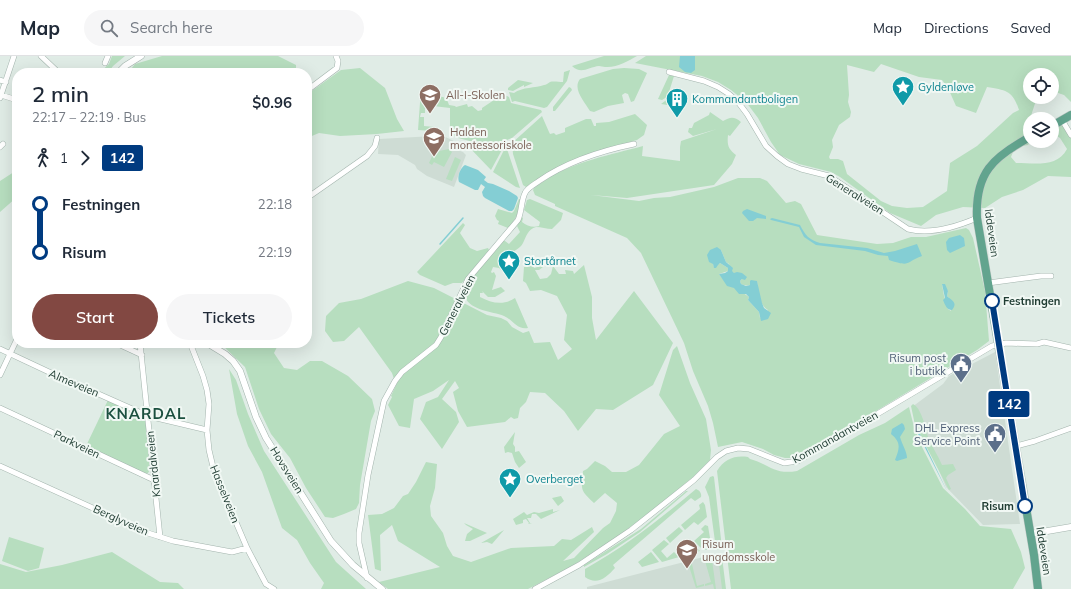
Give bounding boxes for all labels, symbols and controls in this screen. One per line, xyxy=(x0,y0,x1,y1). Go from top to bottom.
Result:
search box xyxy=(84,10,364,46)
text: Map xyxy=(20,16,60,40)
icon: search xyxy=(98,17,120,39)
text: Search here xyxy=(130,18,213,37)
text: Map xyxy=(873,19,902,37)
text: Directions xyxy=(924,19,989,37)
text: Saved xyxy=(1011,19,1051,37)
map controls xyxy=(1023,68,1059,148)
button: locate xyxy=(1023,68,1059,104)
place icon: Gyldenløve xyxy=(890,74,916,107)
text: 2 min xyxy=(32,80,89,108)
place label: Gyldenløve xyxy=(918,80,974,94)
school or university icon: All-I-Skolen xyxy=(417,82,443,115)
building icon: Kommandantboligen xyxy=(664,86,690,119)
place label: All-I-Skolen xyxy=(446,88,505,102)
place label: Kommandantboligen xyxy=(692,92,798,106)
text: $0.96 xyxy=(252,93,292,112)
text: 22:17 – 22:19 · Bus xyxy=(32,109,146,125)
button: layers xyxy=(1023,112,1059,148)
school or university icon: Halden montessoriskole xyxy=(421,125,447,158)
place label: Halden montessoriskole xyxy=(450,125,532,152)
icon: walk xyxy=(32,147,54,169)
icon: forward xyxy=(74,147,96,169)
text: 142 xyxy=(110,149,135,167)
text: 1 xyxy=(60,150,68,166)
street label: Generalveien xyxy=(823,170,887,218)
text: Festningen xyxy=(62,195,140,214)
text: 22:18 xyxy=(258,196,292,212)
street label: Iddeveien xyxy=(982,208,1002,258)
text: Risum xyxy=(62,243,106,262)
text: 22:19 xyxy=(258,244,292,260)
place icon: Stortårnet xyxy=(496,248,522,281)
place label: Stortårnet xyxy=(524,254,576,268)
street label: Generalveien xyxy=(436,272,478,338)
marker: Festningen xyxy=(984,293,1000,309)
button: Start xyxy=(32,294,158,340)
button: Tickets xyxy=(166,294,292,340)
place label: Festningen xyxy=(1003,294,1060,308)
place label: Risum post i butikk xyxy=(889,351,946,378)
public building icon: Risum post i butikk xyxy=(948,351,974,384)
street label: Almeveien xyxy=(47,366,101,400)
line badge: 142 xyxy=(986,391,1032,417)
text: 142 xyxy=(996,395,1022,413)
district label: KNARDAL xyxy=(106,404,186,423)
street label: Kommandantveien xyxy=(790,408,880,466)
place label: DHL Express Service Point xyxy=(914,421,980,448)
public building icon: DHL Express Service Point xyxy=(982,421,1008,454)
street label: Parkveien xyxy=(52,427,102,461)
street label: Knardalveien xyxy=(143,430,163,498)
street label: Hovsveien xyxy=(267,444,307,496)
street label: Hasselveien xyxy=(207,463,243,525)
place icon: Overberget xyxy=(497,466,523,499)
place label: Overberget xyxy=(526,472,583,486)
marker: Risum xyxy=(1017,498,1033,514)
place label: Risum xyxy=(981,499,1014,513)
street label: Berglyveien xyxy=(91,502,151,538)
street label: Iddeveien xyxy=(1033,526,1055,576)
school or university icon: Risum ungdomsskole xyxy=(674,537,700,570)
place label: Risum ungdomsskole xyxy=(702,537,775,564)

